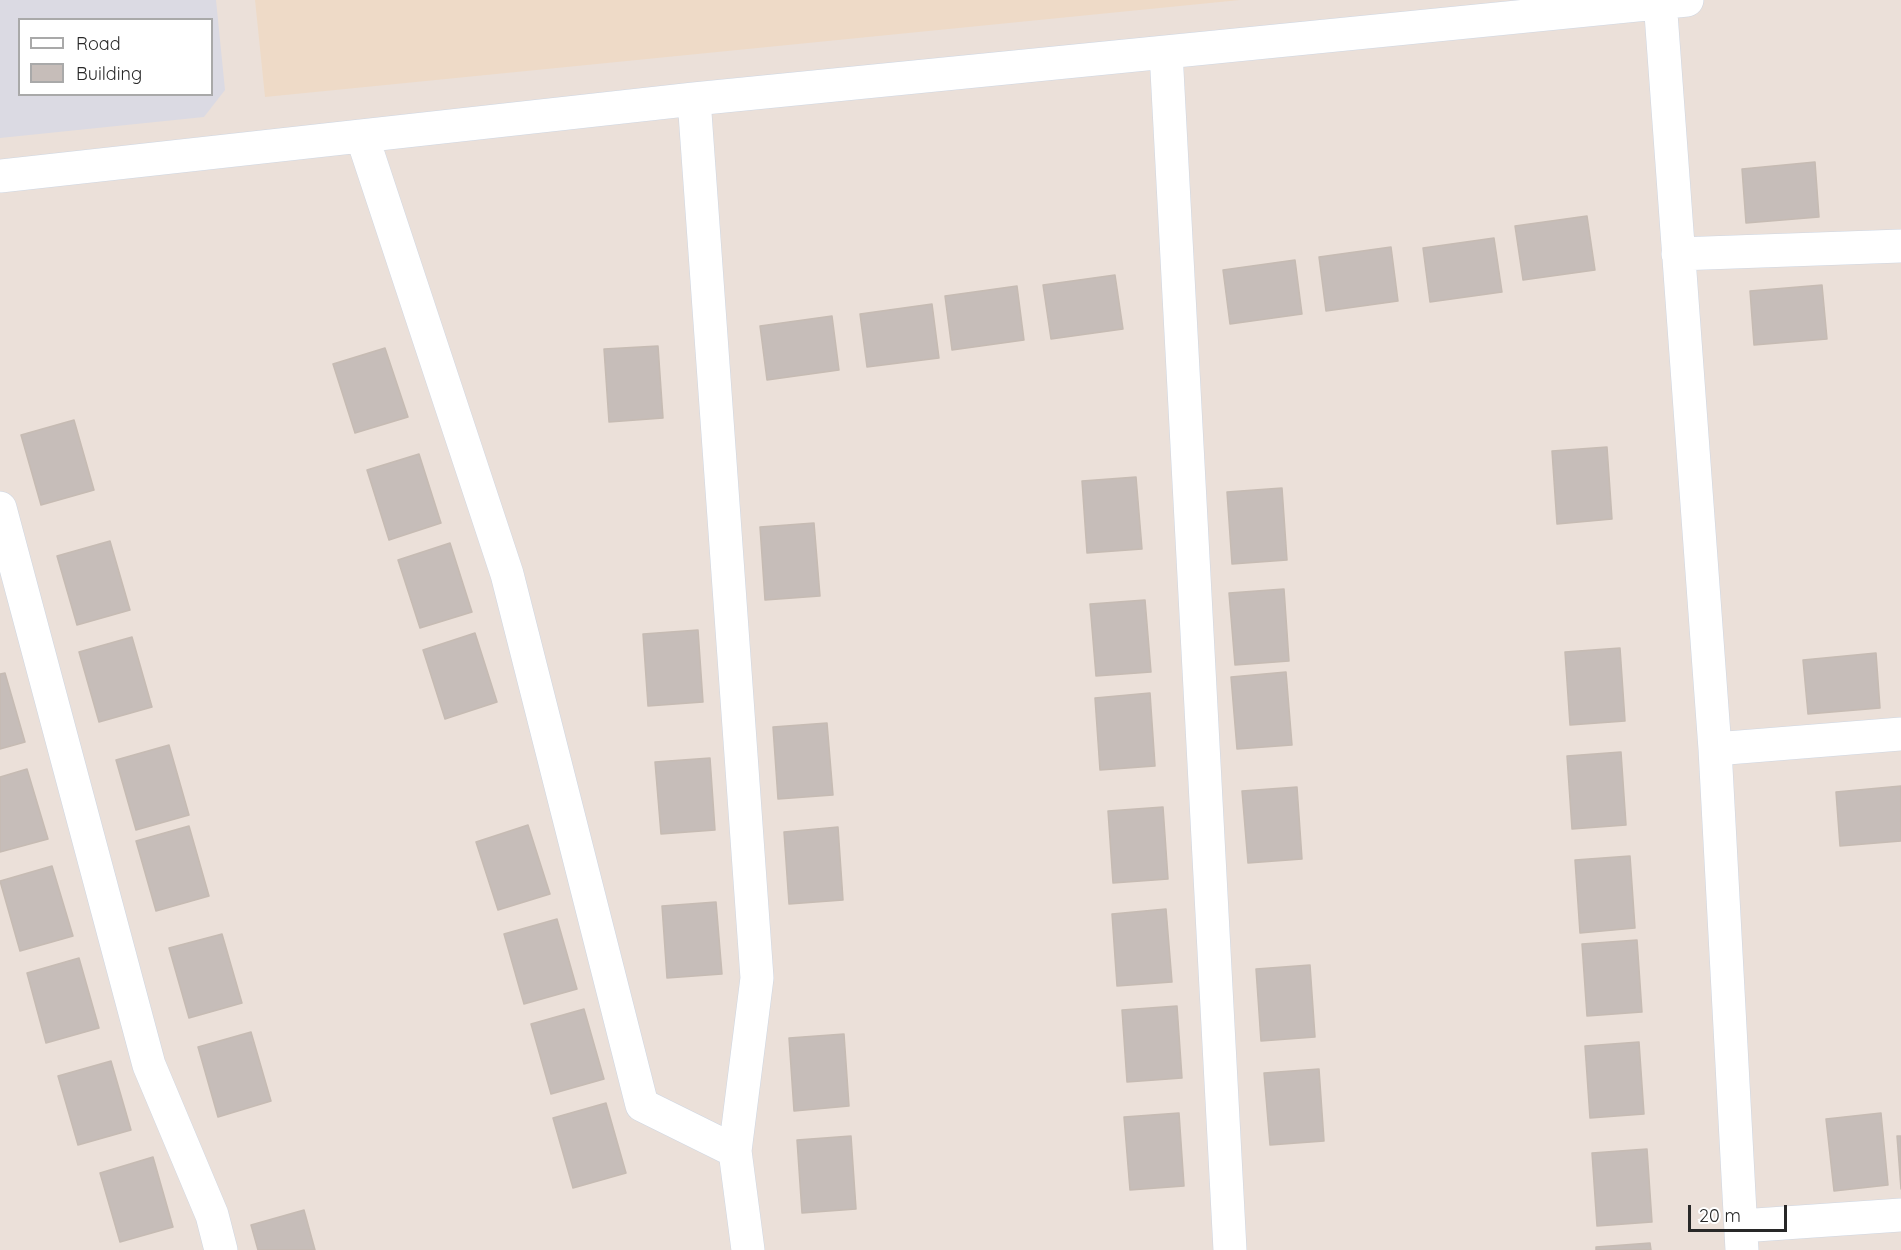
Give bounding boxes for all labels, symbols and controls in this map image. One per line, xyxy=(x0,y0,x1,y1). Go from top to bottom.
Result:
legend xyxy=(18,18,213,96)
text: Road xyxy=(76,32,121,55)
text: Building xyxy=(76,62,142,85)
scale bar xyxy=(1691,1193,1790,1231)
text: 20 m xyxy=(1699,1204,1741,1227)

